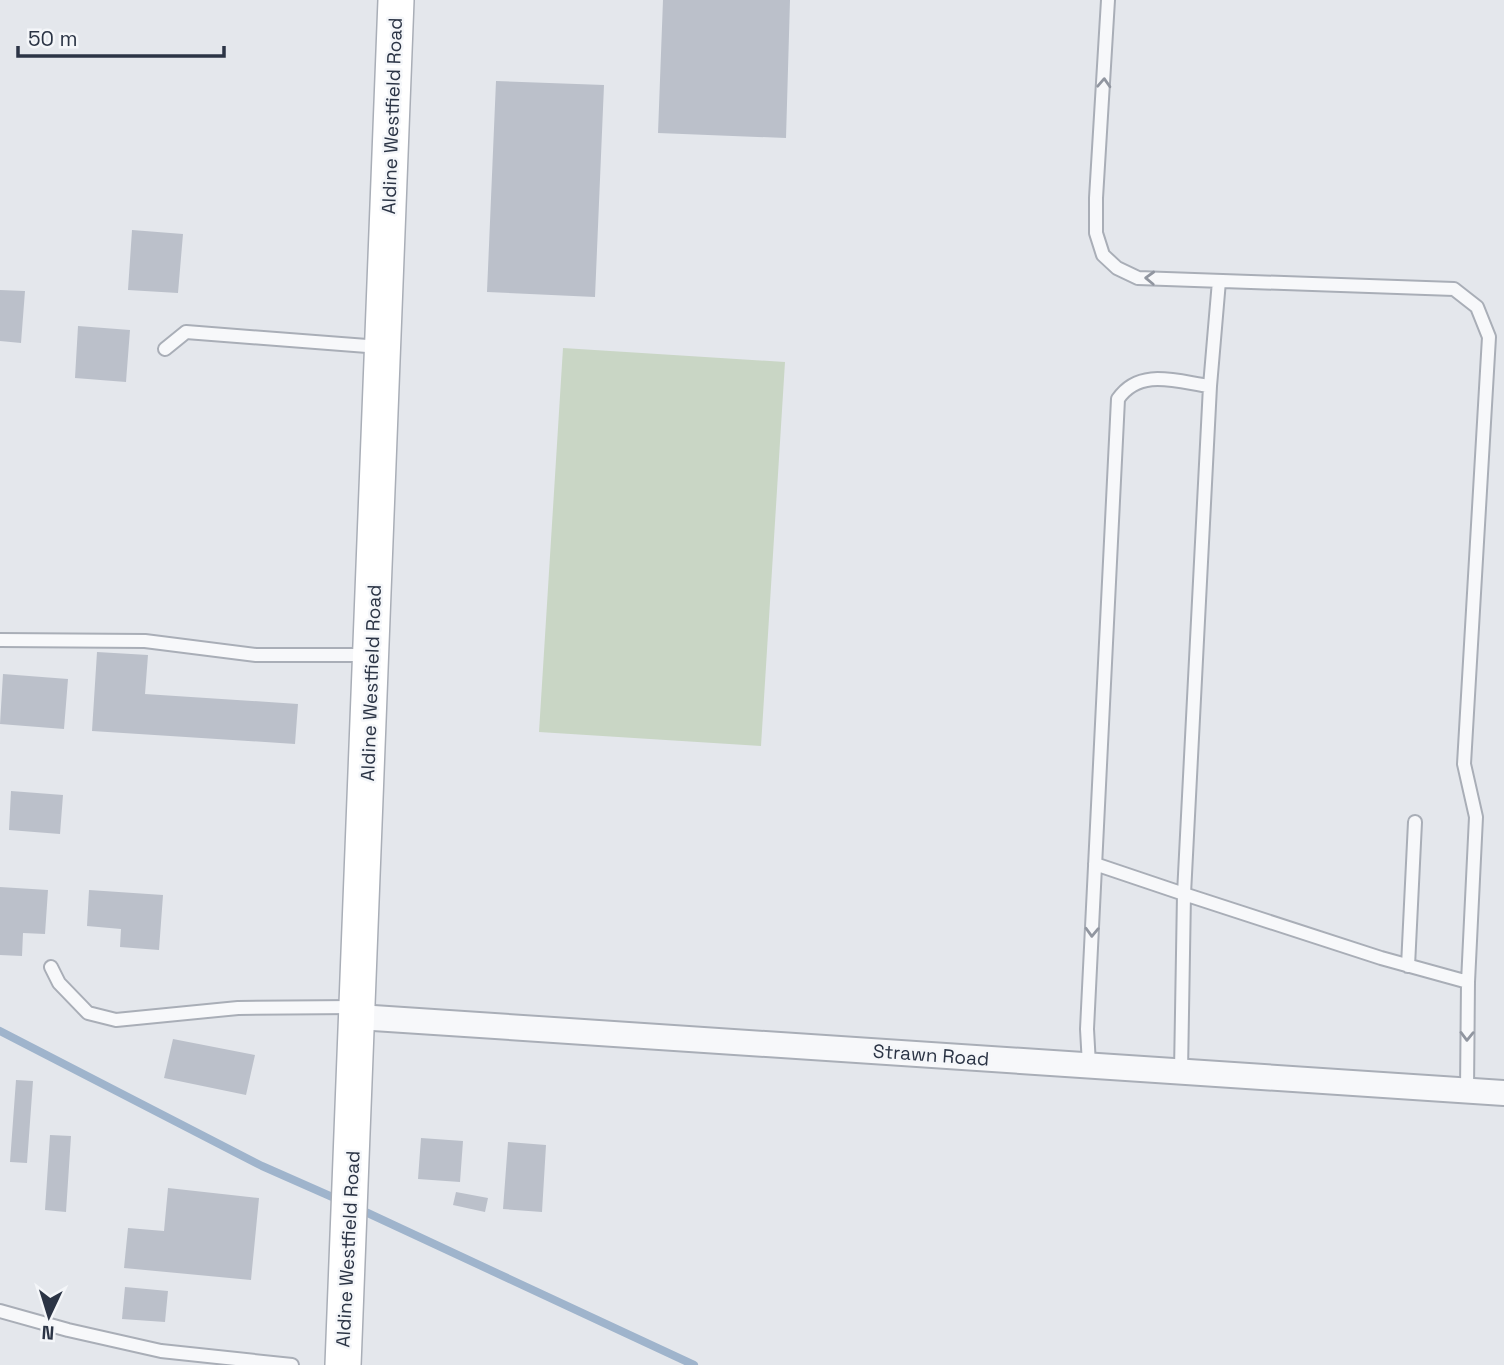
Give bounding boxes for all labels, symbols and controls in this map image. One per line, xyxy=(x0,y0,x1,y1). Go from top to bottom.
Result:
scale bar xyxy=(18,14,224,58)
street label: Aldine Westfield Road xyxy=(376,17,408,215)
text: 50 m xyxy=(28,25,78,52)
one-way arrow xyxy=(1096,78,1111,89)
one-way arrow xyxy=(1145,271,1156,286)
street label: Aldine Westfield Road xyxy=(355,584,387,782)
one-way arrow xyxy=(1085,927,1100,938)
one-way arrow xyxy=(1459,1032,1475,1042)
street label: Strawn Road xyxy=(872,1038,990,1072)
street label: Aldine Westfield Road xyxy=(330,1150,366,1348)
north arrow xyxy=(14,1281,84,1351)
text: N xyxy=(41,1320,55,1345)

